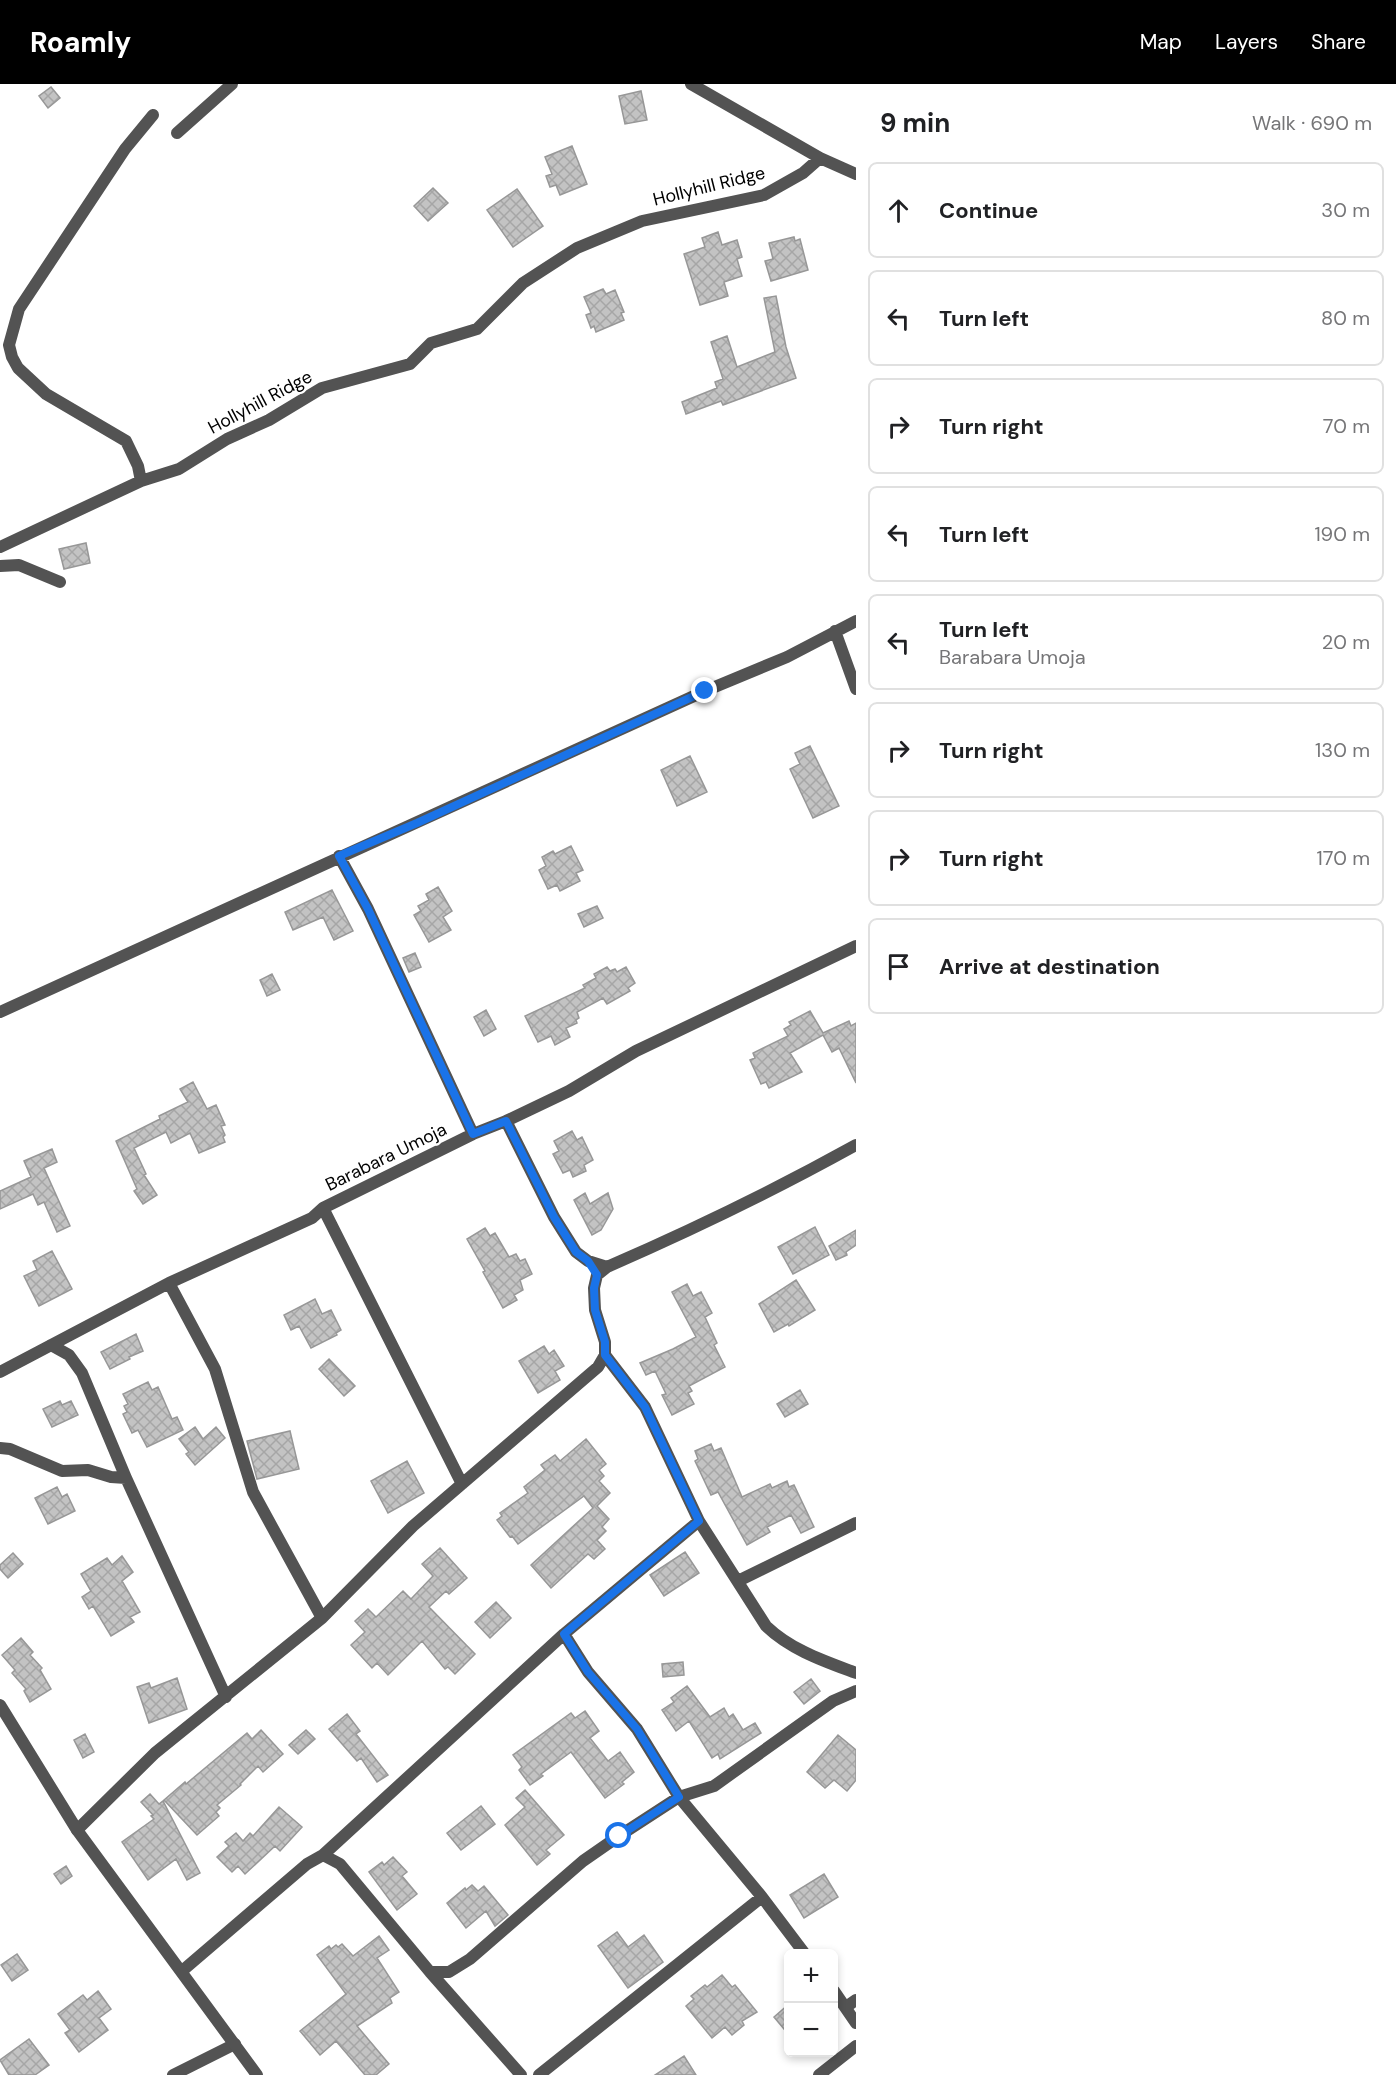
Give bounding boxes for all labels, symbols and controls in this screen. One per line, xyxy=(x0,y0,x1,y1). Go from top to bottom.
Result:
text: Roamly xyxy=(30,24,131,61)
text: Map xyxy=(1140,28,1182,56)
text: Layers xyxy=(1215,28,1278,56)
text: Share xyxy=(1311,28,1366,56)
text: 9 min xyxy=(880,106,950,140)
text: Walk · 690 m xyxy=(1252,110,1372,136)
street label: Hollyhill Ridge xyxy=(650,160,768,212)
icon: ahead xyxy=(882,194,915,227)
text: Continue xyxy=(939,196,1038,225)
text: 30 m xyxy=(1321,197,1370,223)
icon: left xyxy=(882,302,915,335)
text: Turn left xyxy=(939,304,1029,333)
text: 80 m xyxy=(1321,305,1370,331)
street label: Hollyhill Ridge xyxy=(204,364,316,440)
icon: right xyxy=(882,410,915,443)
text: Turn right xyxy=(939,412,1044,441)
text: 70 m xyxy=(1323,413,1370,439)
icon: left xyxy=(882,518,915,551)
text: Turn left xyxy=(939,520,1029,549)
text: 190 m xyxy=(1314,521,1370,547)
text: Turn left xyxy=(939,615,1029,644)
icon: left xyxy=(882,626,915,659)
text: 20 m xyxy=(1322,629,1370,655)
text: Barabara Umoja xyxy=(939,644,1086,670)
route end xyxy=(691,677,717,703)
icon: right xyxy=(882,734,915,767)
text: Turn right xyxy=(939,736,1044,765)
text: 130 m xyxy=(1315,737,1370,763)
icon: right xyxy=(882,842,915,875)
text: Turn right xyxy=(939,844,1044,873)
text: 170 m xyxy=(1317,845,1370,871)
icon: arrive xyxy=(882,950,915,983)
text: Arrive at destination xyxy=(939,952,1160,981)
street label: Barabara Umoja xyxy=(321,1117,451,1197)
route start xyxy=(605,1822,631,1848)
map controls xyxy=(784,1949,838,2057)
button: + xyxy=(784,1949,838,2003)
button: − xyxy=(784,2003,838,2057)

